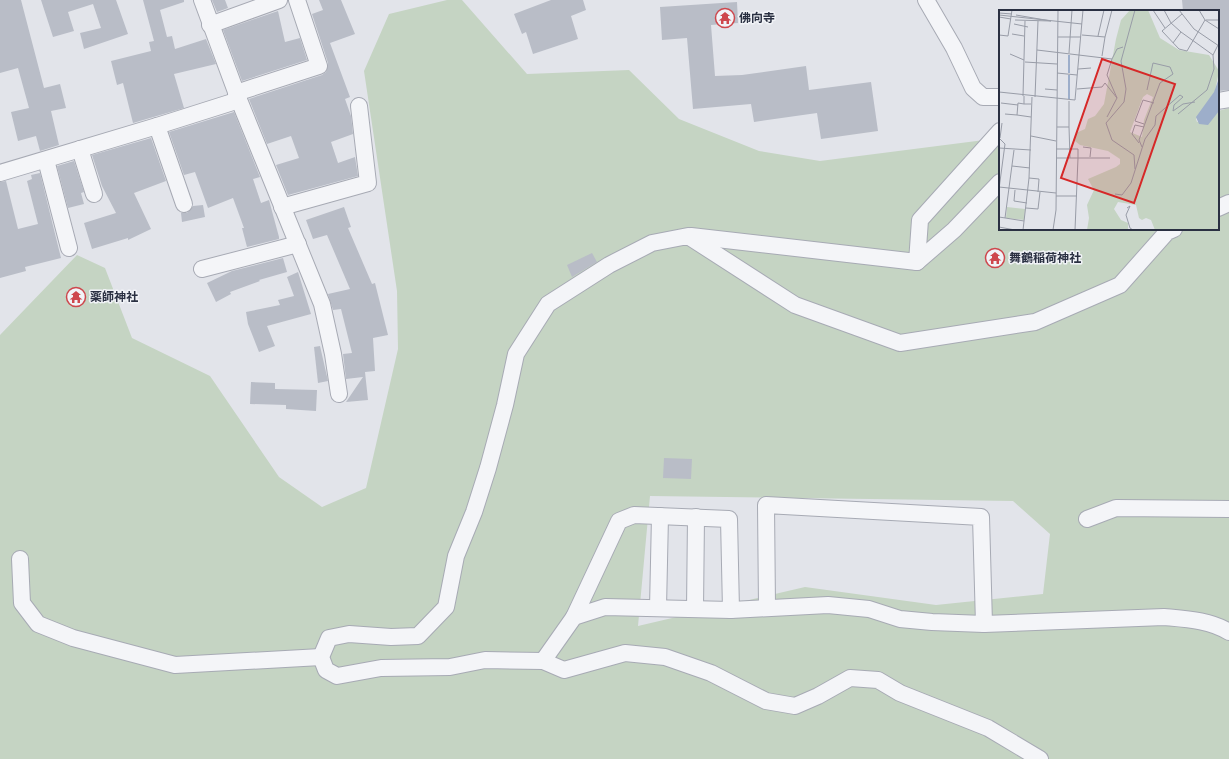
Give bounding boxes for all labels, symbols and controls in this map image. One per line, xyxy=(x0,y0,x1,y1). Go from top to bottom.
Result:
temple icon: 佛向寺 xyxy=(714,7,736,29)
inset map xyxy=(999,10,1219,230)
place label: 佛向寺 xyxy=(739,11,775,27)
temple icon: 舞鶴稲荷神社 xyxy=(984,247,1006,269)
place label: 舞鶴稲荷神社 xyxy=(1009,251,1081,267)
temple icon: 薬師神社 xyxy=(65,286,87,308)
place label: 薬師神社 xyxy=(90,290,138,306)

